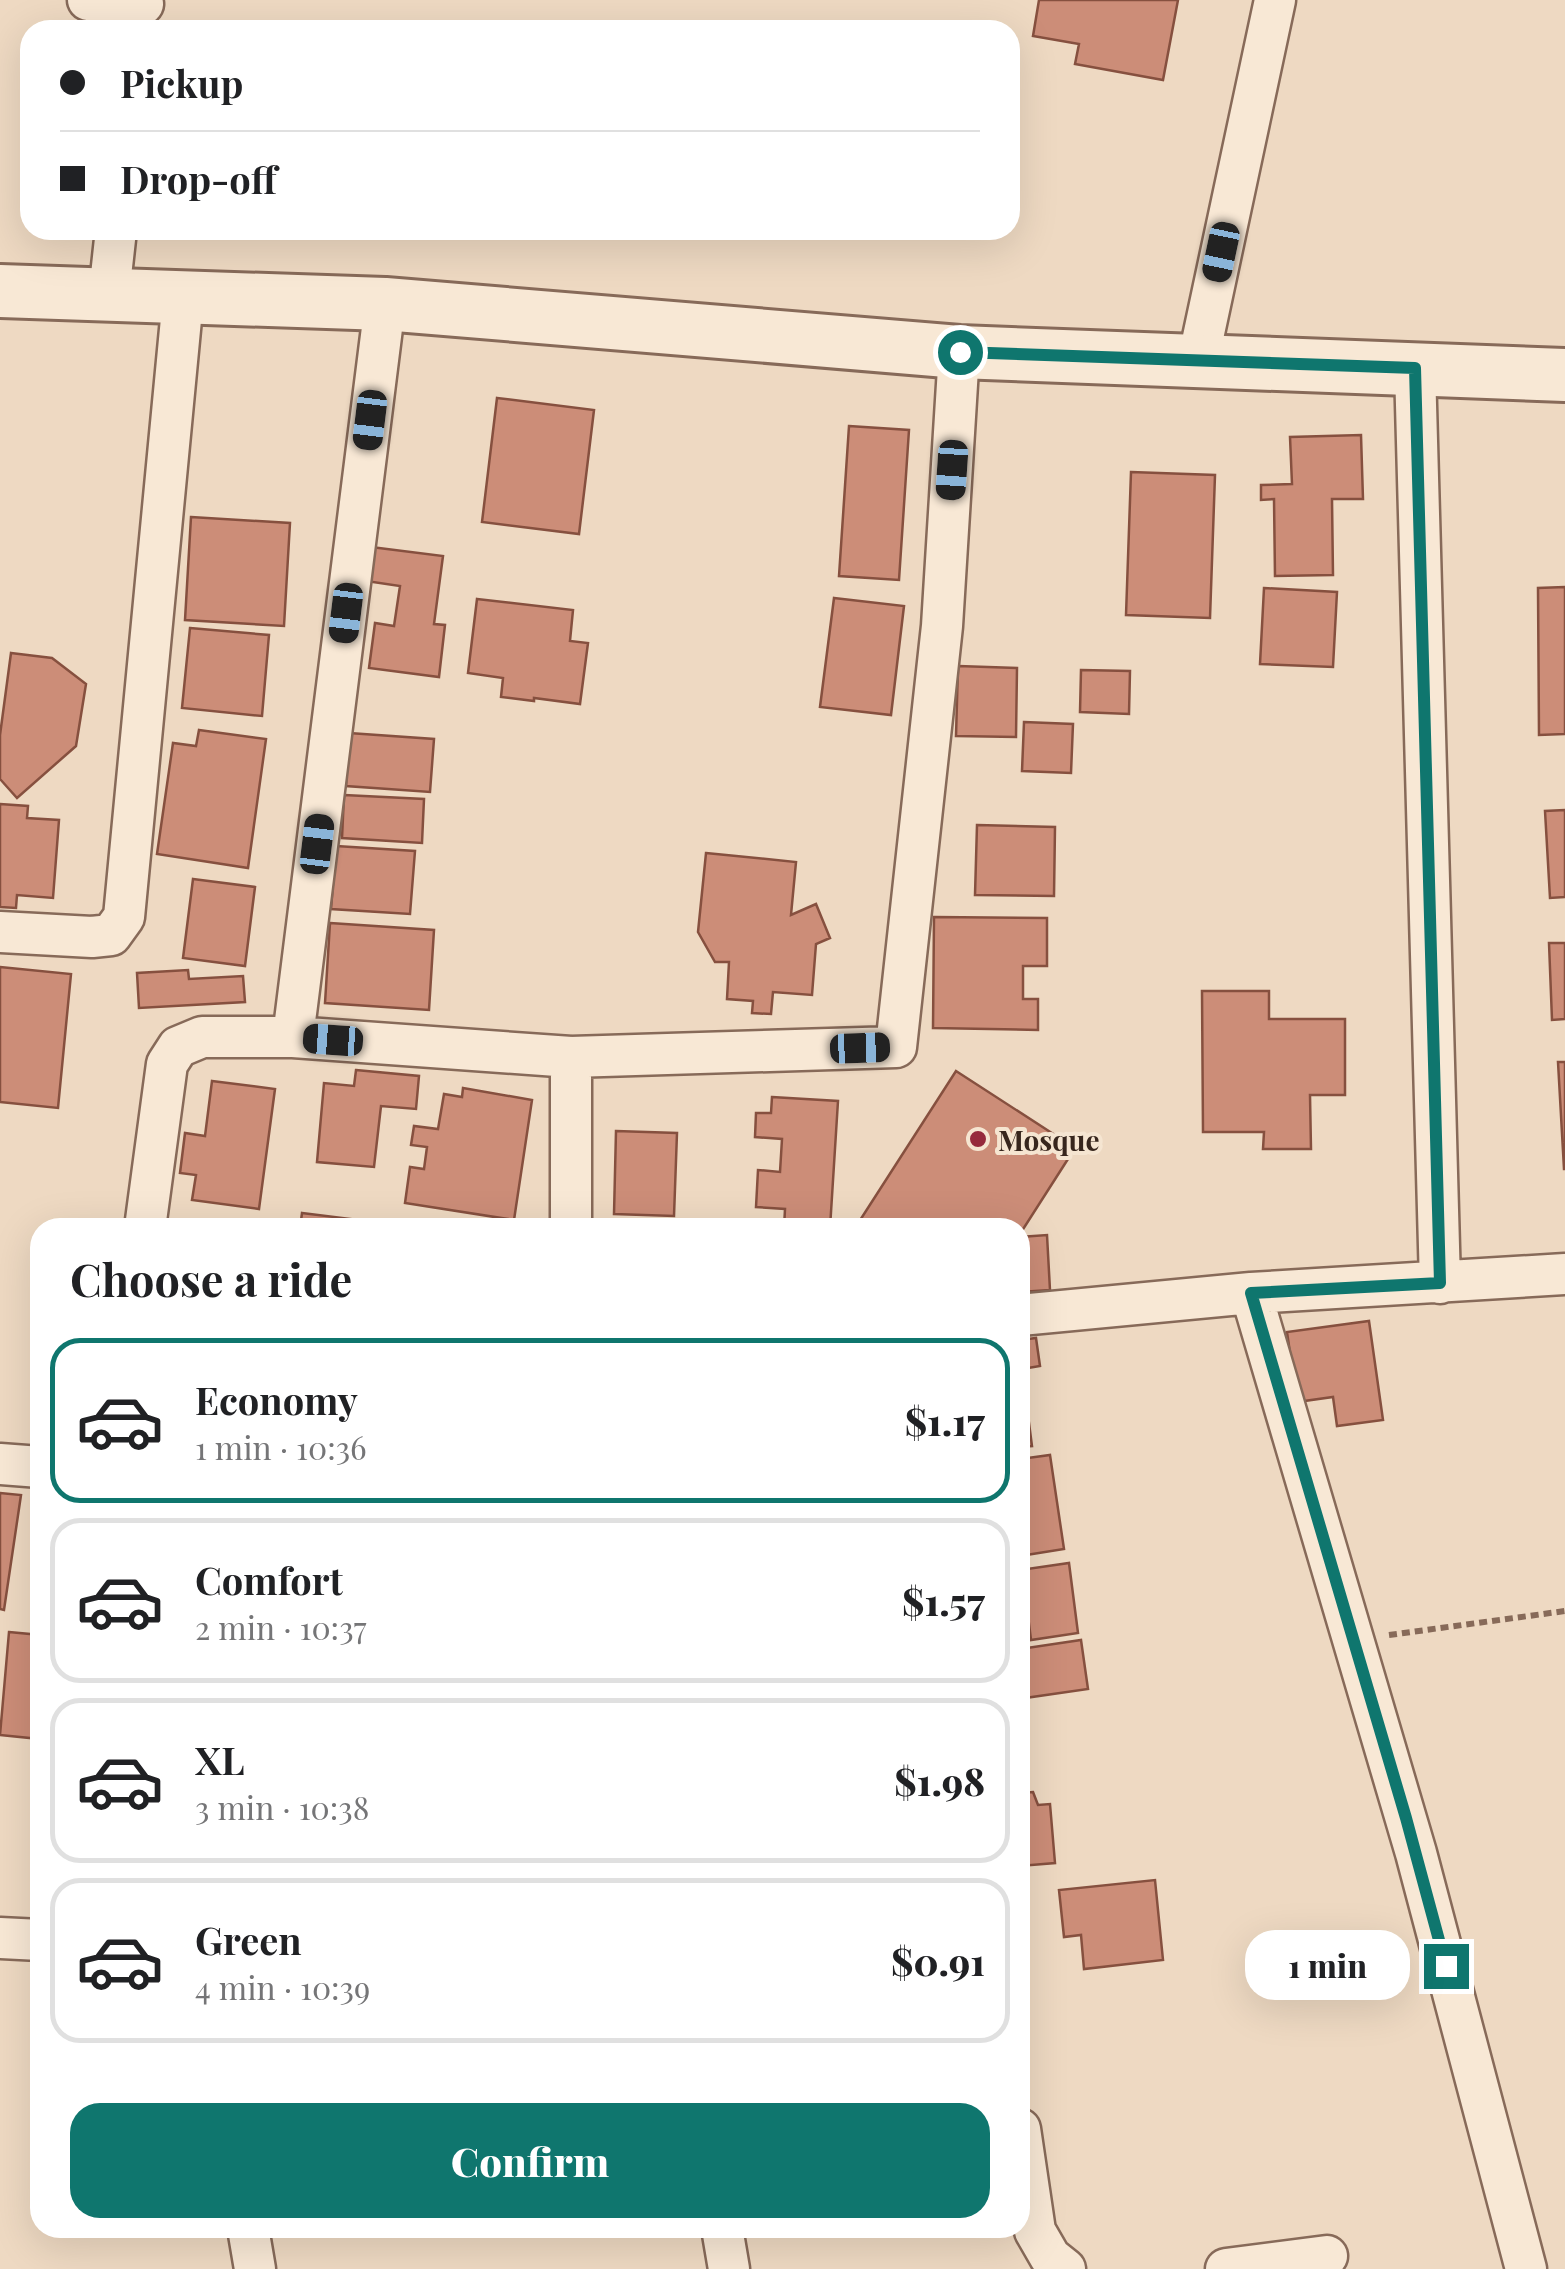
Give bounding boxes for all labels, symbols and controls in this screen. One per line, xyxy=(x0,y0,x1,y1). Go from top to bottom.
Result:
text: Pickup xyxy=(120,57,243,108)
text: Drop-off xyxy=(120,153,277,204)
car xyxy=(1200,220,1242,284)
route start xyxy=(938,330,983,375)
car xyxy=(351,388,389,452)
car xyxy=(935,439,969,501)
car xyxy=(327,581,365,645)
car xyxy=(298,812,336,876)
car xyxy=(302,1023,364,1057)
car xyxy=(829,1032,891,1064)
place label: Mosque xyxy=(998,1121,1100,1158)
marker: Mosque xyxy=(967,1128,989,1150)
text: Choose a ride xyxy=(70,1248,352,1308)
text: Economy xyxy=(195,1374,358,1425)
icon: car xyxy=(75,1376,165,1466)
text: $1.17 xyxy=(905,1395,985,1446)
text: 1 min · 10:36 xyxy=(195,1425,367,1468)
text: Comfort xyxy=(195,1554,343,1605)
icon: car xyxy=(75,1556,165,1646)
text: $1.57 xyxy=(902,1575,985,1626)
text: 2 min · 10:37 xyxy=(195,1605,367,1648)
text: XL xyxy=(195,1734,244,1785)
icon: car xyxy=(75,1736,165,1826)
text: $1.98 xyxy=(894,1755,985,1806)
text: 3 min · 10:38 xyxy=(195,1785,369,1828)
text: Green xyxy=(195,1914,302,1965)
icon: car xyxy=(75,1916,165,2006)
callout: 1 min xyxy=(1246,1931,1411,2001)
text: $0.91 xyxy=(891,1935,985,1986)
text: 1 min xyxy=(1288,1943,1367,1986)
route end xyxy=(1424,1944,1469,1989)
text: 4 min · 10:39 xyxy=(195,1965,370,2008)
button: Confirm xyxy=(70,2103,990,2218)

